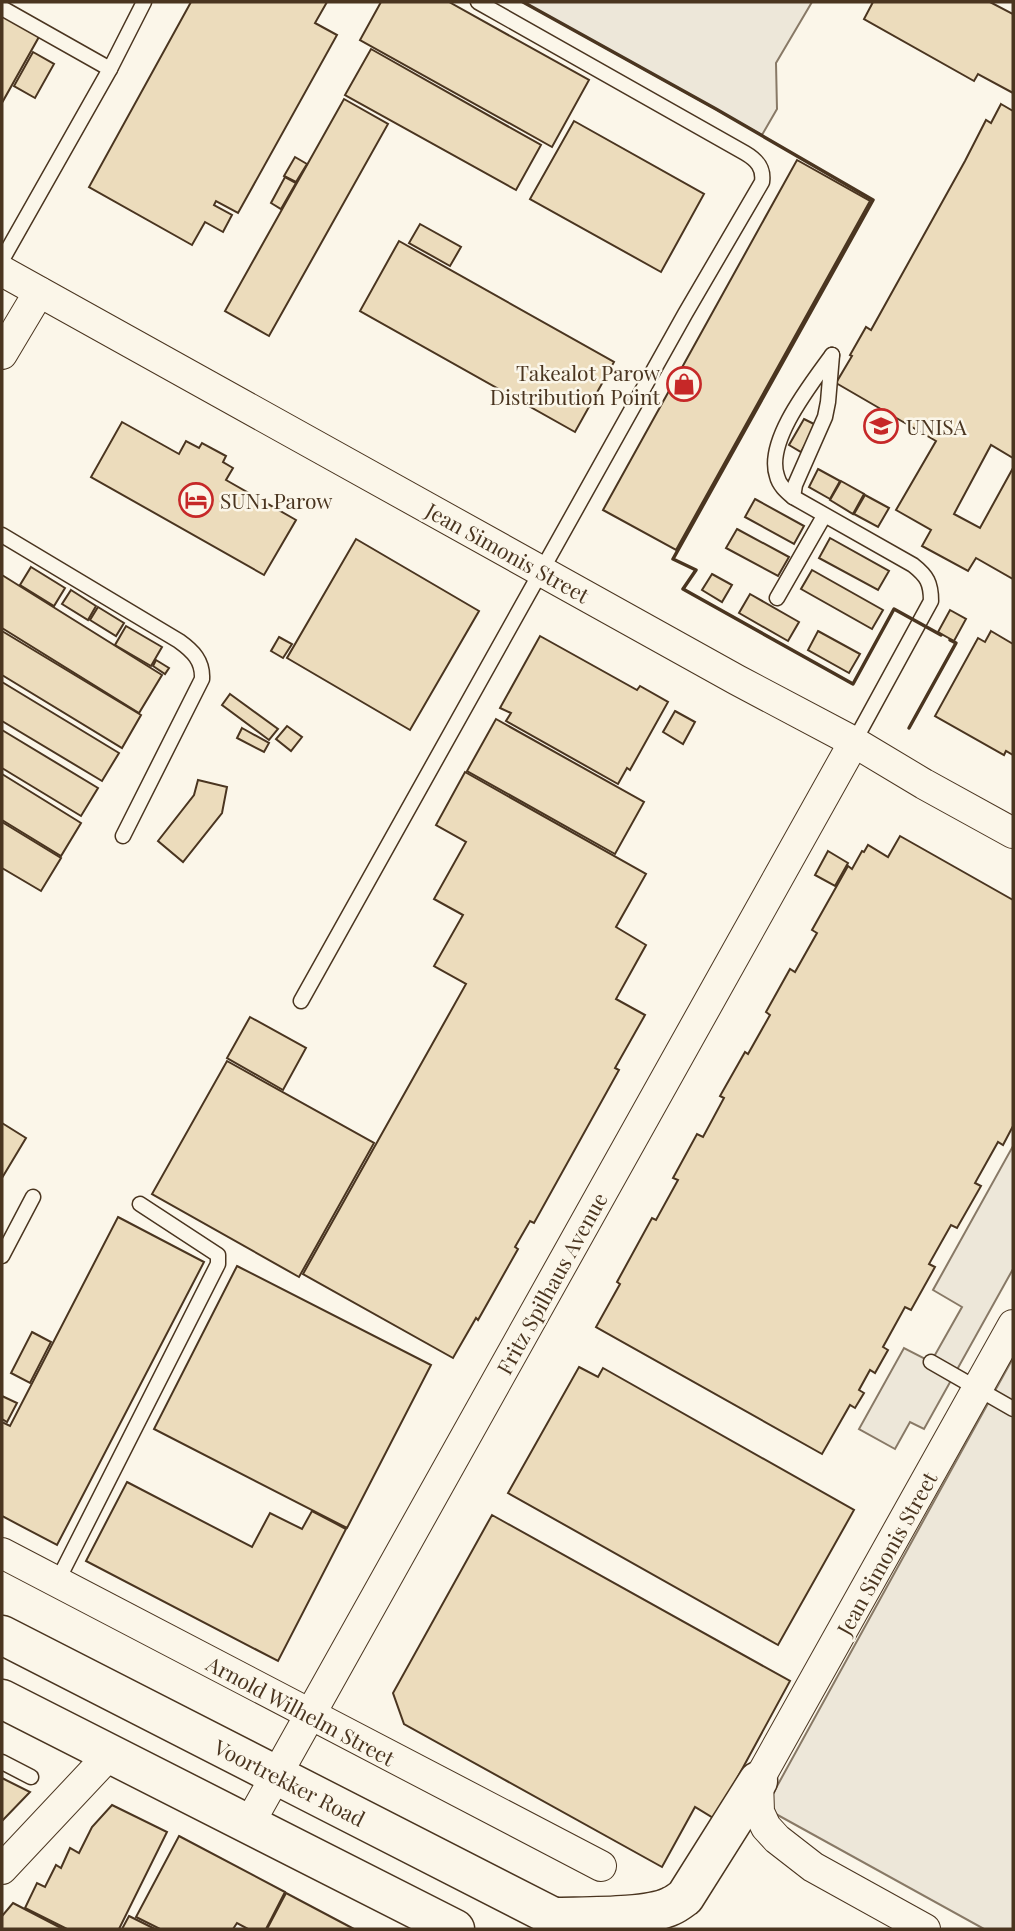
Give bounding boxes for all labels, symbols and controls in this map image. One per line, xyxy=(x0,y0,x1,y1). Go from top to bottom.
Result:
place label: Takealot Parow Distribution Point xyxy=(490,358,661,410)
shop icon: Takealot Parow Distribution Point xyxy=(665,365,703,403)
school or university icon: UNISA xyxy=(862,407,900,445)
place label: UNISA xyxy=(906,412,968,440)
hotel icon: SUN1 Parow xyxy=(177,481,215,519)
place label: SUN1 Parow xyxy=(220,486,333,514)
street label: Jean Simonis Street xyxy=(420,495,595,609)
street label: Fritz Spilhaus Avenue xyxy=(489,1187,613,1379)
street label: Jean Simonis Street xyxy=(829,1466,943,1641)
street label: Arnold Wilhelm Street xyxy=(201,1648,400,1772)
street label: Voortrekker Road xyxy=(209,1731,370,1832)

